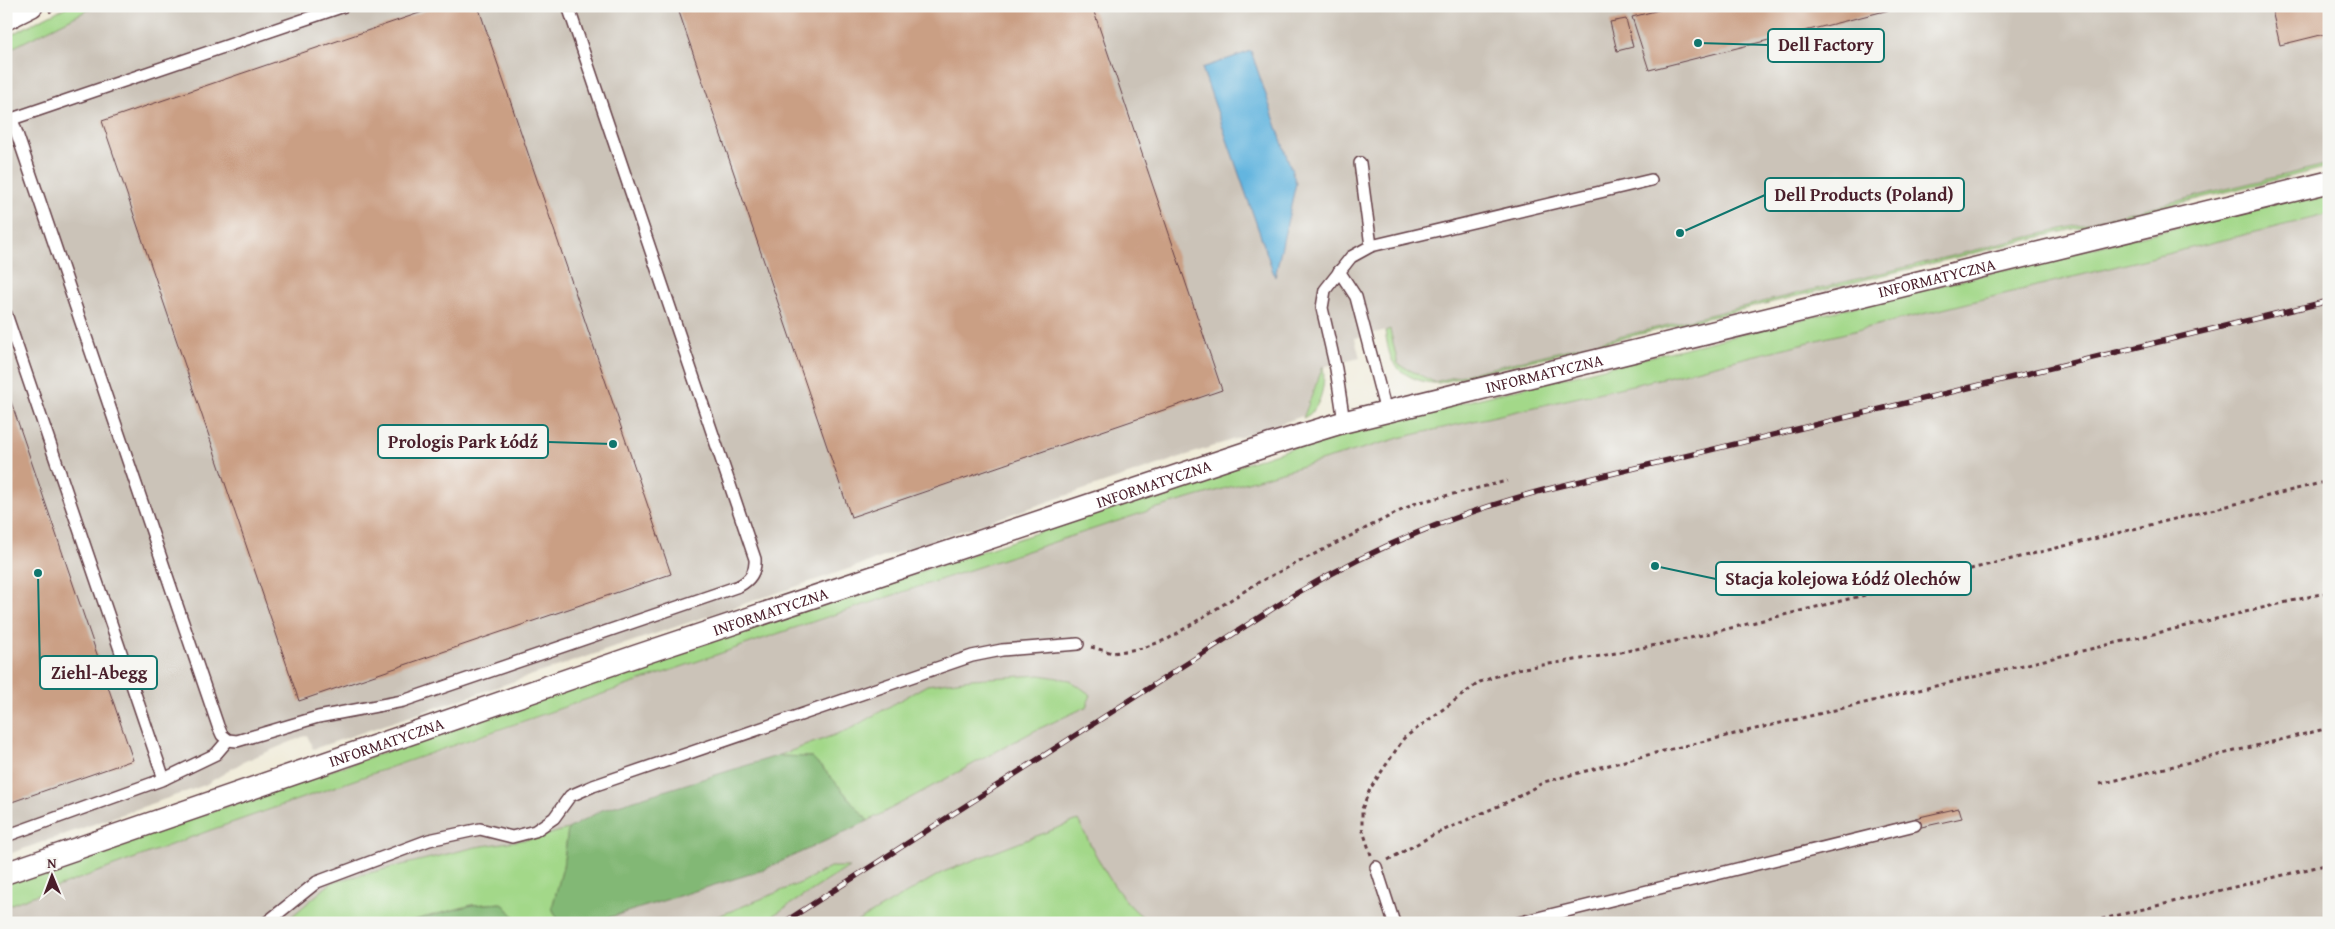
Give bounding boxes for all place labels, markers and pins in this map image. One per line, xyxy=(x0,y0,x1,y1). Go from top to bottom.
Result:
callout: Dell Factory xyxy=(1768,29,1884,62)
callout: Dell Products (Poland) xyxy=(1765,178,1964,211)
callout: Prologis Park Łódź xyxy=(378,425,548,458)
callout: Stacja kolejowa Łódź Olechów xyxy=(1716,562,1971,595)
callout: Ziehl-Abegg xyxy=(40,656,157,689)

